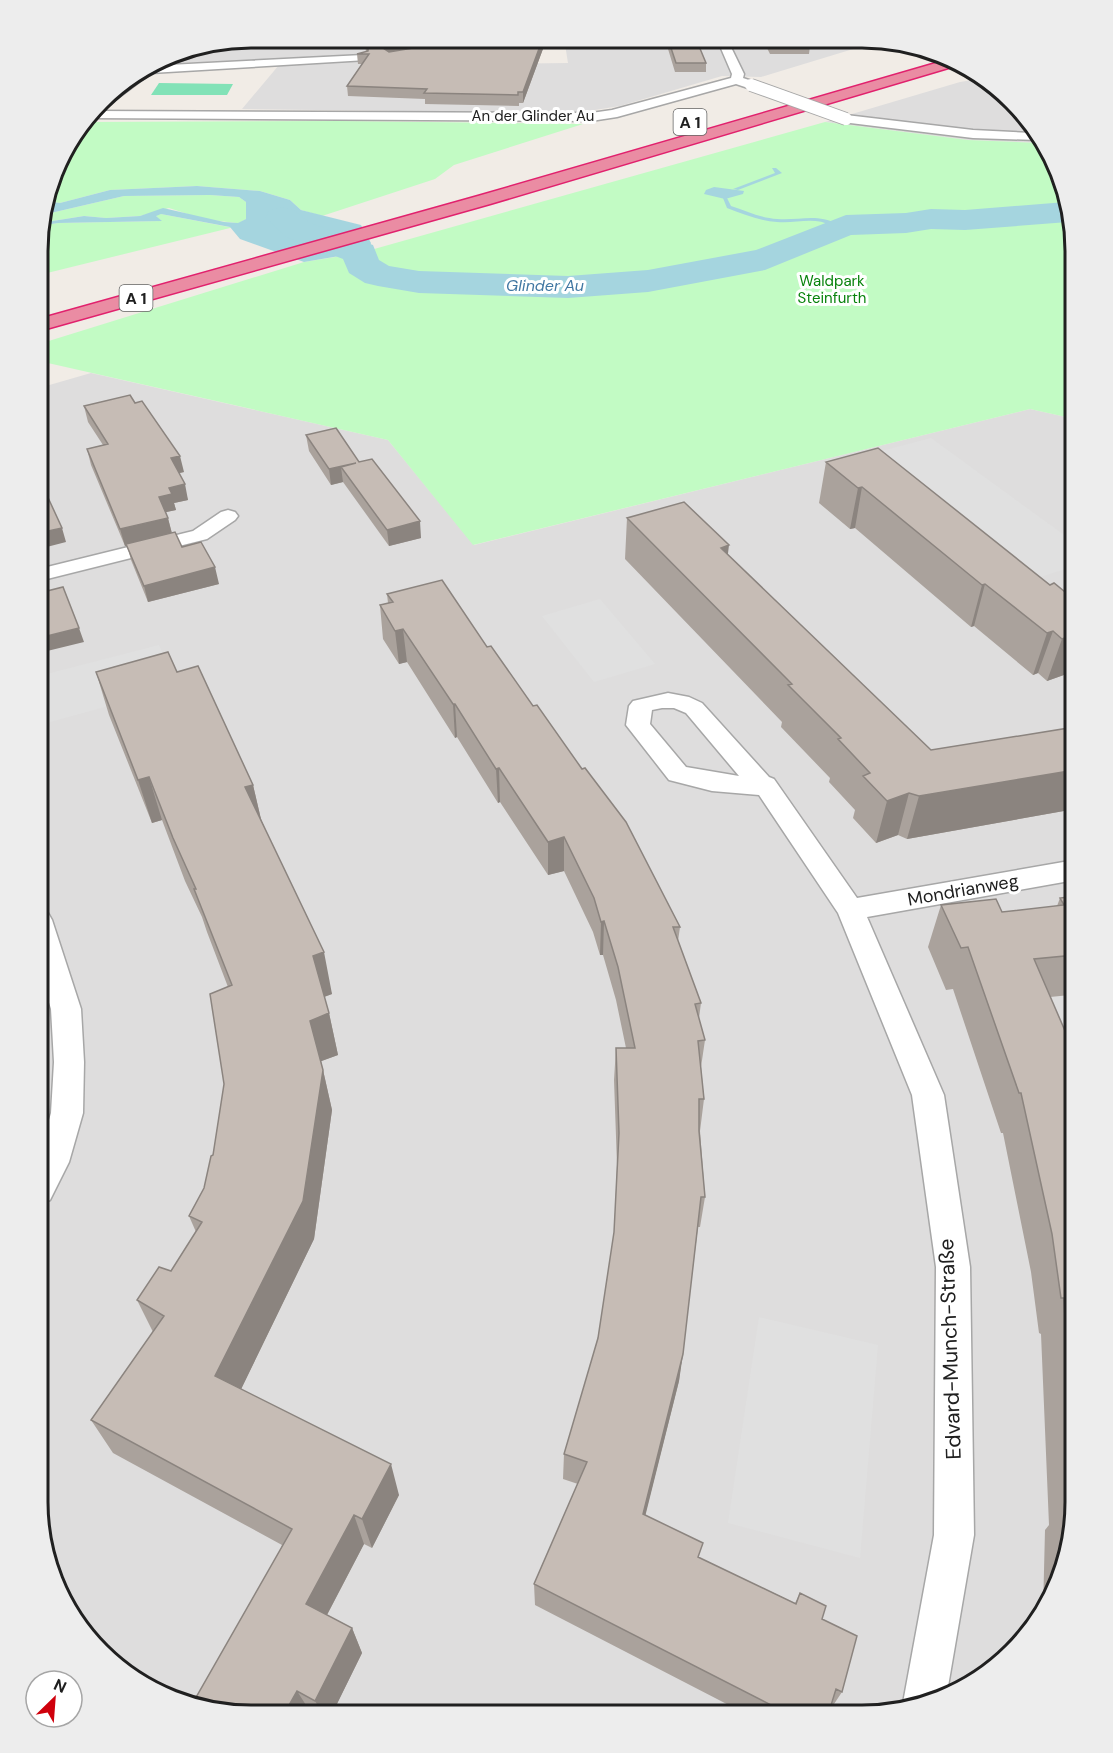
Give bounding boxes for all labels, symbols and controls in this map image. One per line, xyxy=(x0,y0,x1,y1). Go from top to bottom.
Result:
street label: An der Glinder Au xyxy=(472,106,594,126)
road number: A 1 xyxy=(674,109,706,135)
park label: Waldpark Steinfurth xyxy=(798,271,866,308)
water label: Glinder Au xyxy=(506,275,584,296)
road number: A 1 xyxy=(120,285,152,311)
street label: Mondrianweg xyxy=(906,868,1020,912)
street label: Edvard-Munch-Straße xyxy=(932,1238,968,1460)
north arrow xyxy=(24,1669,84,1729)
text: N xyxy=(50,1674,70,1698)

